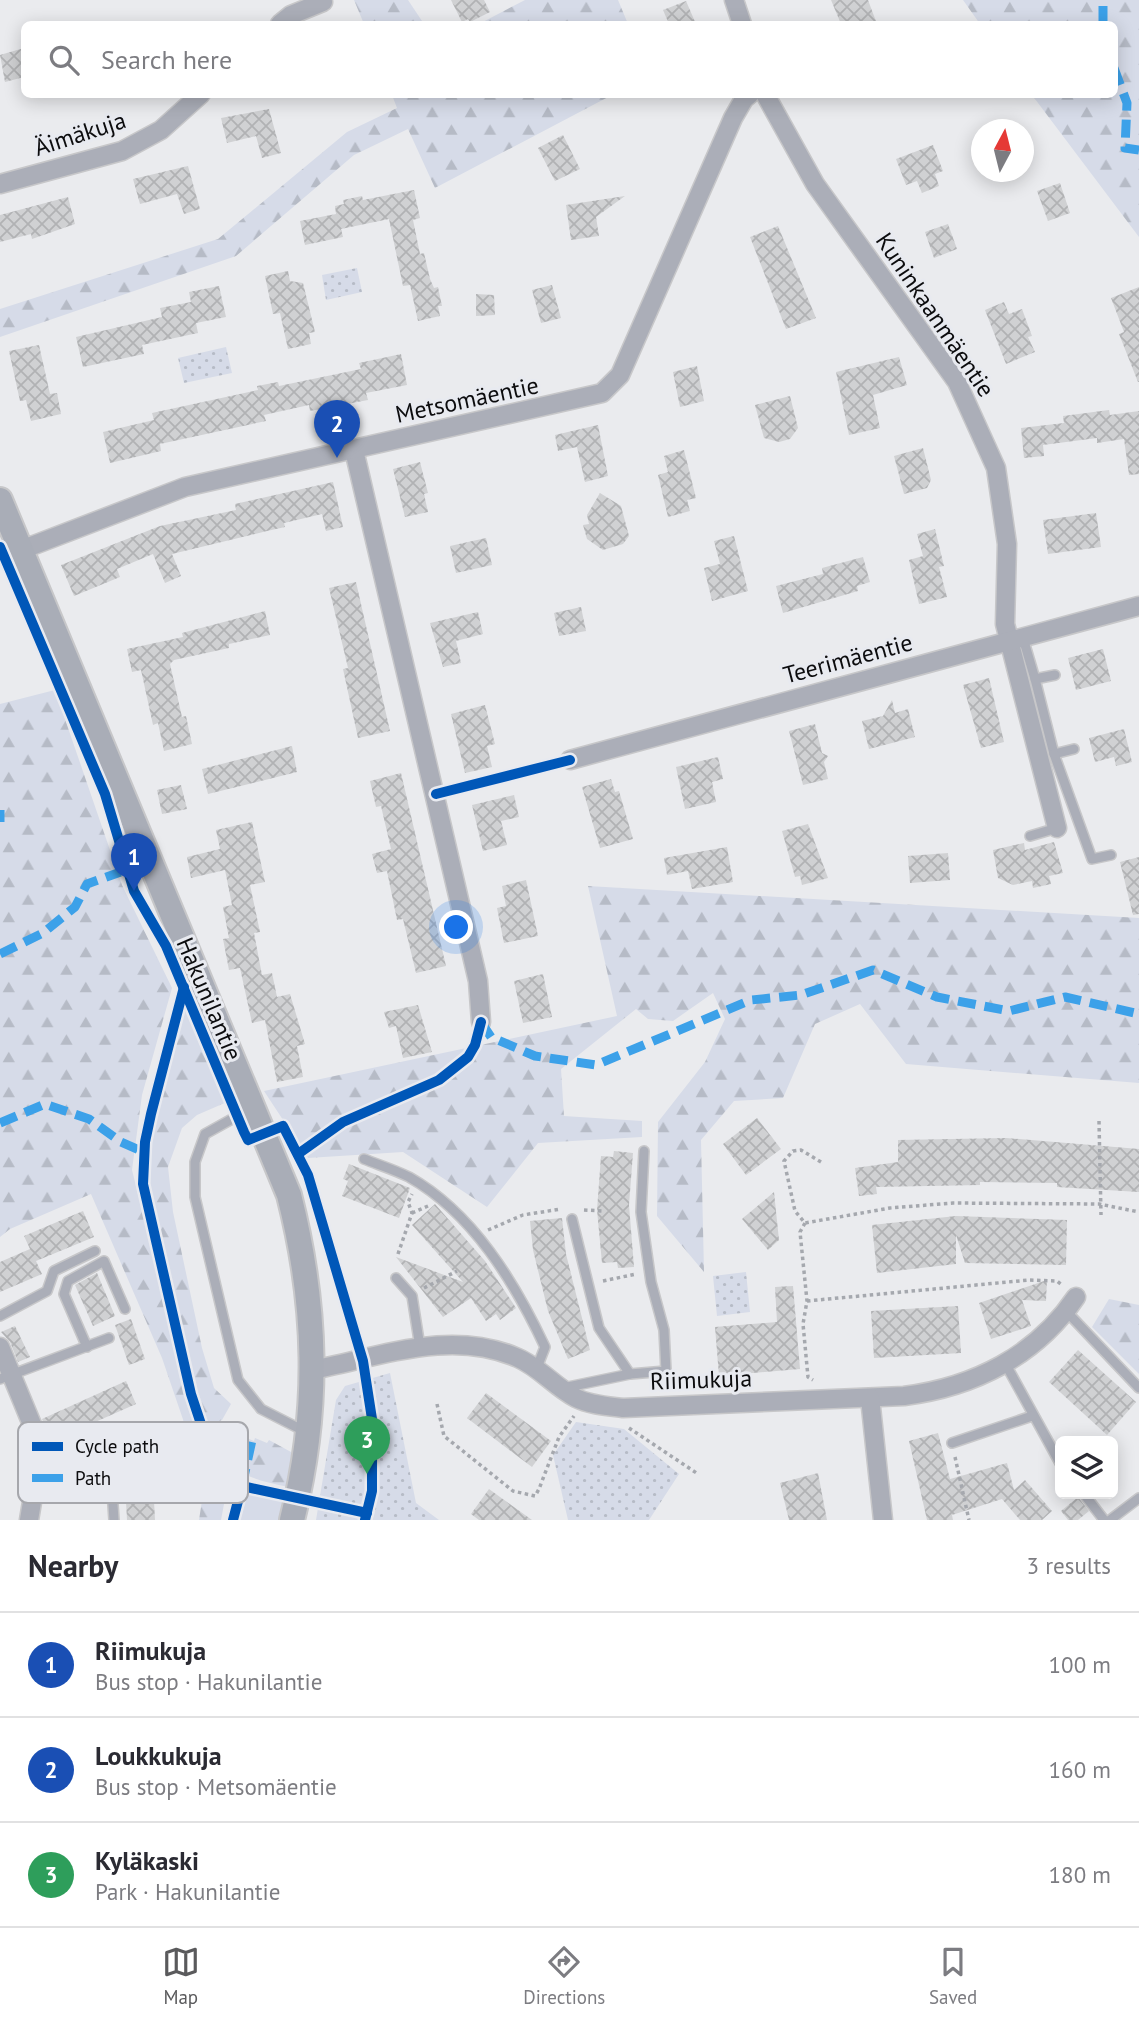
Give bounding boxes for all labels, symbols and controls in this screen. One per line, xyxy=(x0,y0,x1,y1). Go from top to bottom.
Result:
search box xyxy=(21,21,1118,98)
icon: search xyxy=(45,41,83,79)
text: Search here xyxy=(101,43,232,76)
street label: Äimäkuja xyxy=(30,104,130,163)
north arrow xyxy=(971,119,1034,182)
street label: Kuninkaanmäentie xyxy=(869,227,1002,403)
street label: Metsomäentie xyxy=(392,369,541,430)
pin: 2 xyxy=(314,400,360,458)
street label: Teerimäentie xyxy=(780,626,916,691)
pin: 1 xyxy=(111,833,157,891)
your location xyxy=(439,910,473,944)
street label: Hakunilantie xyxy=(170,933,249,1065)
street label: Riimukuja xyxy=(649,1362,753,1397)
pin: 3 xyxy=(344,1416,390,1474)
legend xyxy=(18,1422,248,1503)
text: Cycle path xyxy=(75,1434,159,1458)
map controls xyxy=(1055,1436,1118,1499)
button: layers xyxy=(1055,1436,1118,1499)
text: Path xyxy=(75,1466,111,1490)
text: Nearby xyxy=(28,1546,118,1585)
text: 3 results xyxy=(1027,1551,1111,1580)
text: Riimukuja xyxy=(95,1634,206,1667)
text: 1 xyxy=(44,1650,58,1679)
text: 100 m xyxy=(1049,1650,1111,1679)
text: Bus stop · Hakunilantie xyxy=(95,1667,322,1696)
text: Loukkukuja xyxy=(95,1739,222,1772)
text: 2 xyxy=(44,1755,58,1784)
text: 160 m xyxy=(1049,1755,1111,1784)
text: Bus stop · Metsomäentie xyxy=(95,1772,337,1801)
text: Kyläkaski xyxy=(95,1844,199,1877)
text: 3 xyxy=(44,1860,58,1889)
text: 180 m xyxy=(1049,1860,1111,1889)
text: Park · Hakunilantie xyxy=(95,1877,280,1906)
tab: Map xyxy=(162,1943,200,2009)
tab: Directions xyxy=(523,1943,605,2009)
tab: Saved xyxy=(929,1943,977,2009)

